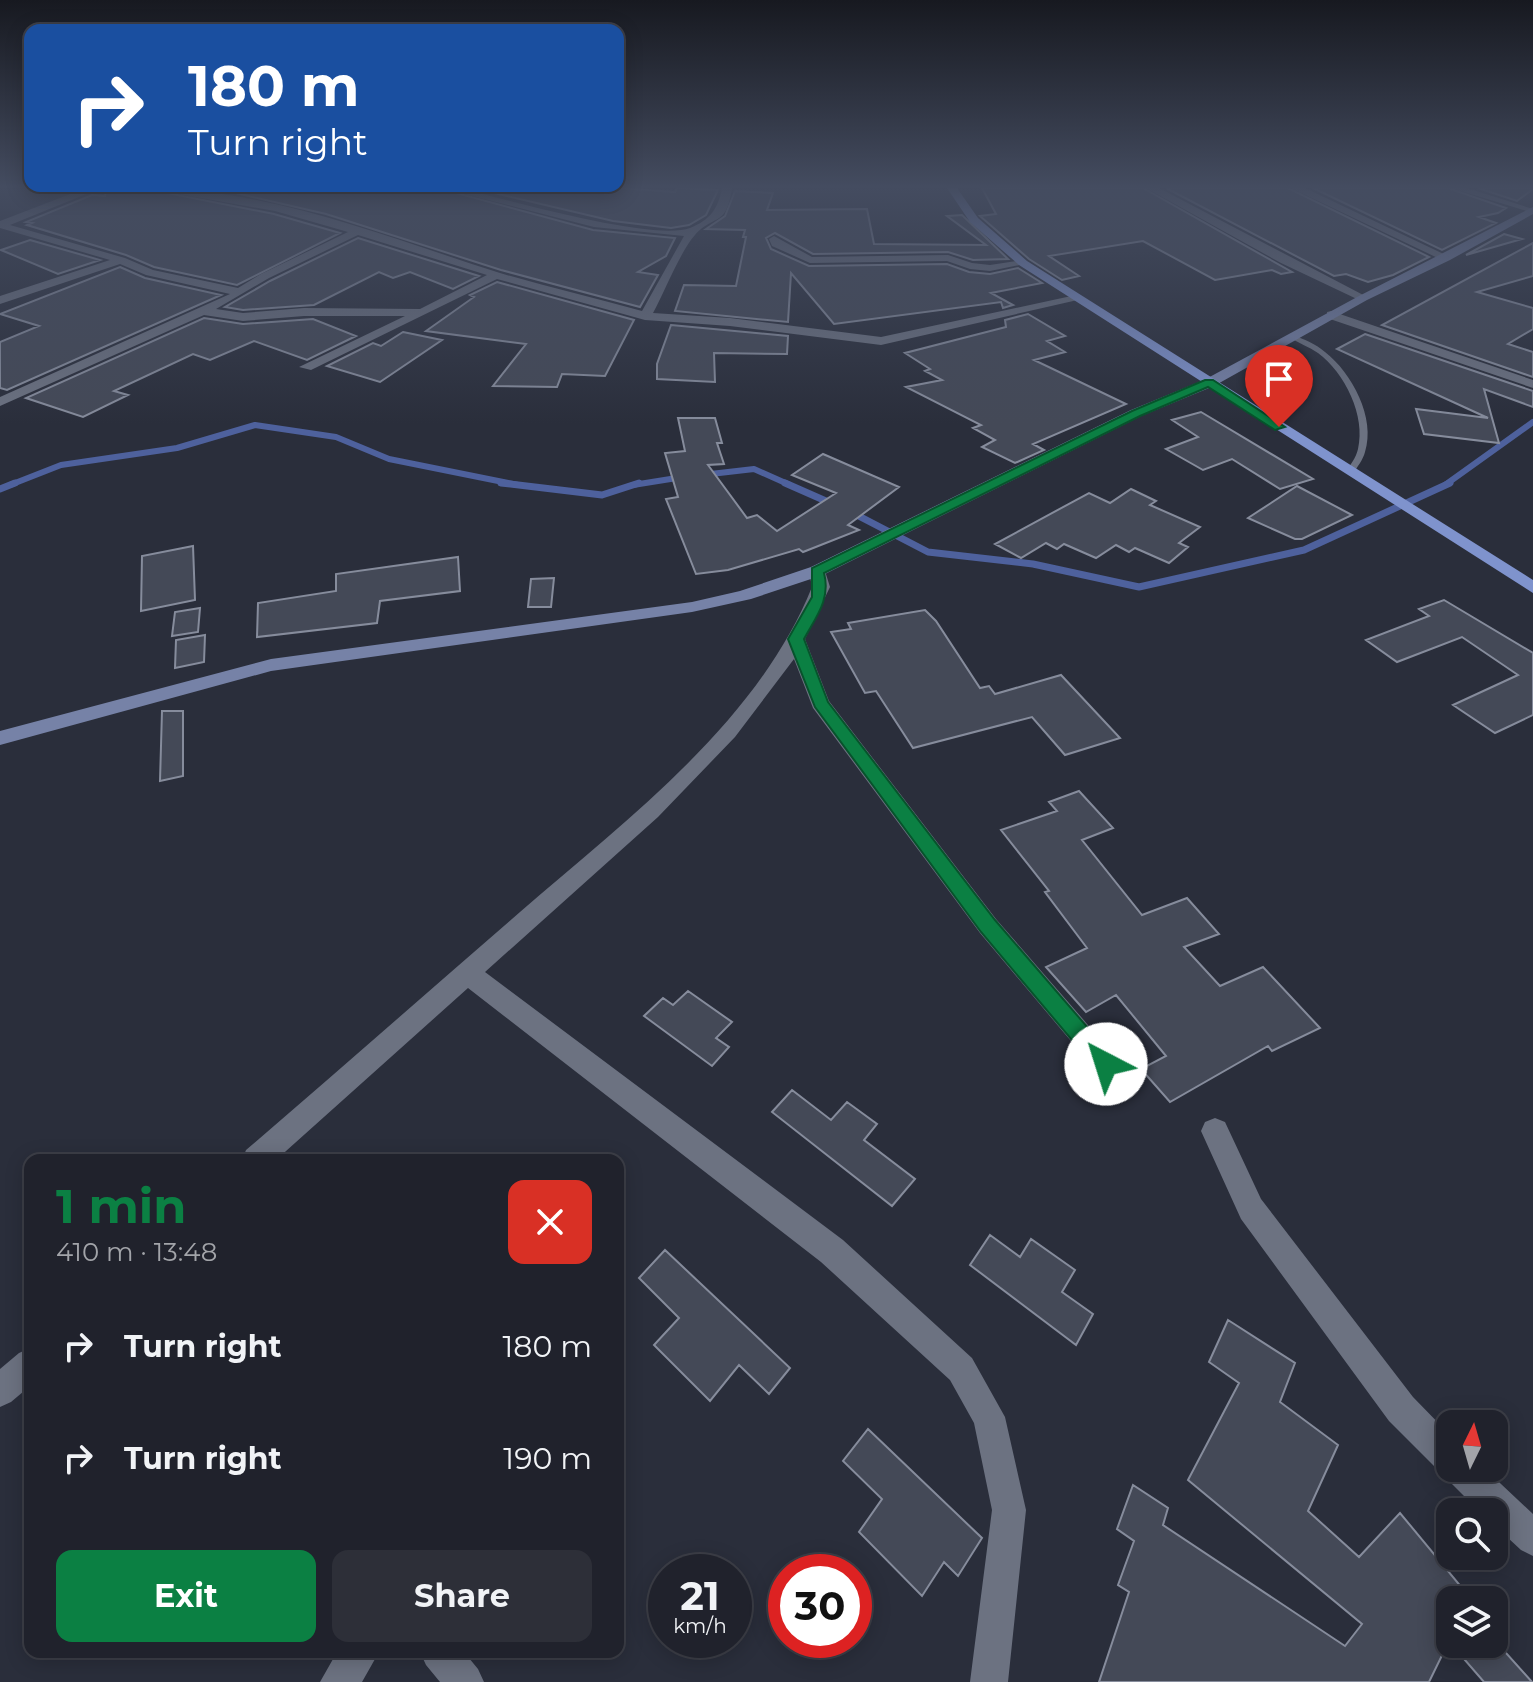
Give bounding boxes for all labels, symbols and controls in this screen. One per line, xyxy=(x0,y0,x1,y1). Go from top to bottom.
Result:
text: 180 m xyxy=(188,52,360,120)
icon: right xyxy=(56,56,160,160)
text: Turn right xyxy=(188,120,368,164)
pin xyxy=(1245,345,1313,427)
icon: arrive xyxy=(1257,357,1301,401)
position arrow xyxy=(1064,1022,1148,1106)
text: 1 min xyxy=(56,1177,186,1235)
button: close xyxy=(508,1180,592,1264)
text: 410 m · 13:48 xyxy=(56,1236,217,1268)
icon: right xyxy=(56,1324,100,1368)
text: Turn right xyxy=(124,1328,281,1365)
text: 180 m xyxy=(502,1328,592,1365)
north arrow xyxy=(1436,1410,1508,1482)
map controls xyxy=(1436,1410,1508,1658)
icon: right xyxy=(56,1436,100,1480)
text: Turn right xyxy=(124,1440,281,1477)
text: 190 m xyxy=(503,1440,592,1477)
button: search xyxy=(1436,1498,1508,1570)
button: Exit xyxy=(56,1550,316,1642)
button: Share xyxy=(332,1550,592,1642)
speed limit sign: 30 xyxy=(768,1554,872,1658)
text: 21 xyxy=(680,1571,720,1620)
button: layers xyxy=(1436,1586,1508,1658)
text: km/h xyxy=(673,1614,727,1638)

